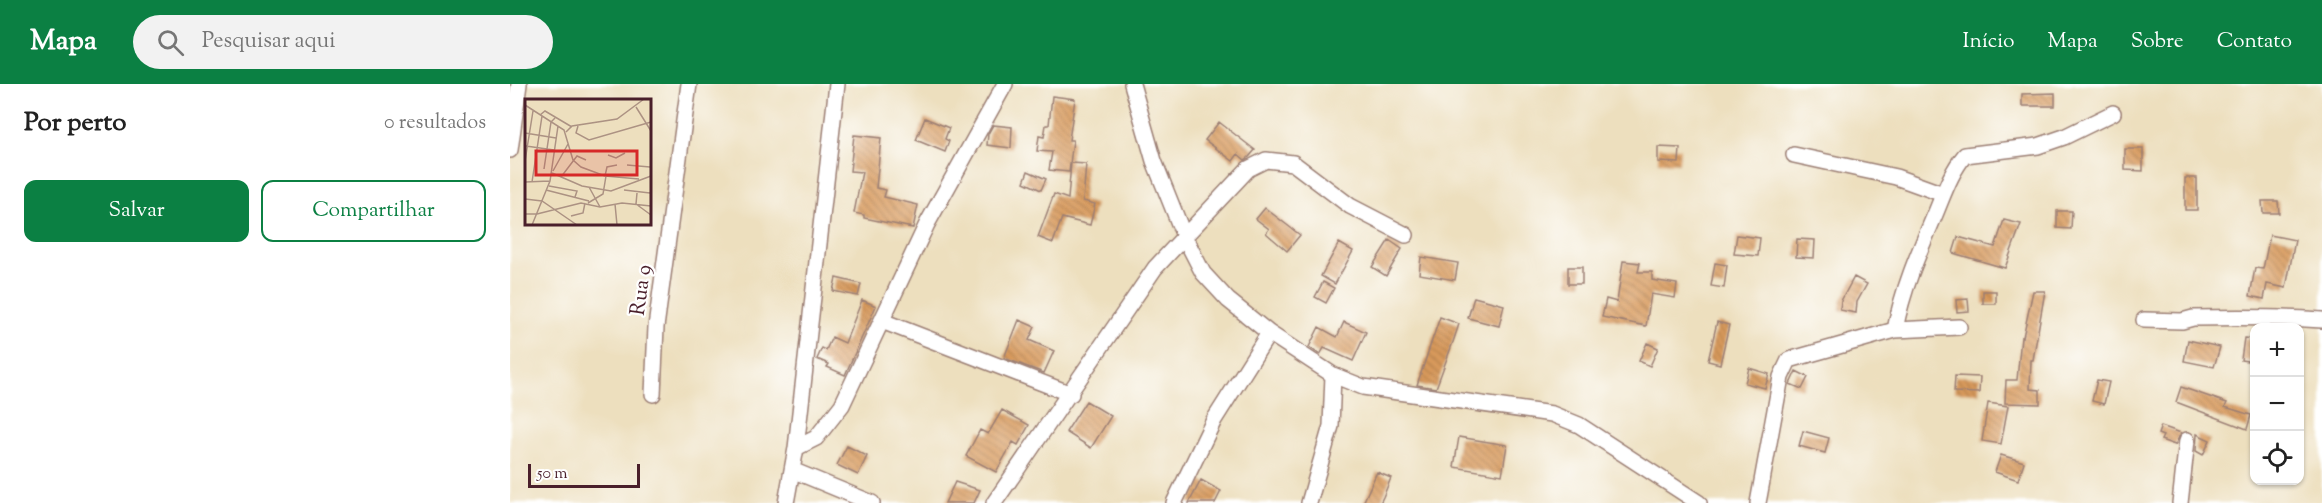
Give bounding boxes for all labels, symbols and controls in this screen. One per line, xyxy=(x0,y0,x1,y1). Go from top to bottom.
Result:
search box xyxy=(133,15,553,69)
text: Mapa xyxy=(30,22,97,62)
icon: search xyxy=(154,26,187,59)
text: Pesquisar aqui xyxy=(202,26,335,58)
text: Início xyxy=(1963,27,2015,57)
text: Mapa xyxy=(2048,27,2098,57)
text: Sobre xyxy=(2131,27,2184,57)
text: Contato xyxy=(2217,27,2292,57)
inset map xyxy=(525,99,651,225)
text: Por perto xyxy=(24,105,126,142)
text: 0 resultados xyxy=(384,109,486,138)
button: Salvar xyxy=(24,180,249,242)
button: Compartilhar xyxy=(261,180,486,242)
street label: Rua 9 xyxy=(624,263,660,318)
map controls xyxy=(2250,323,2304,485)
button: + xyxy=(2250,323,2304,377)
button: − xyxy=(2250,377,2304,431)
button: locate xyxy=(2250,431,2304,485)
scale bar xyxy=(528,461,640,488)
text: 50 m xyxy=(537,463,568,486)

